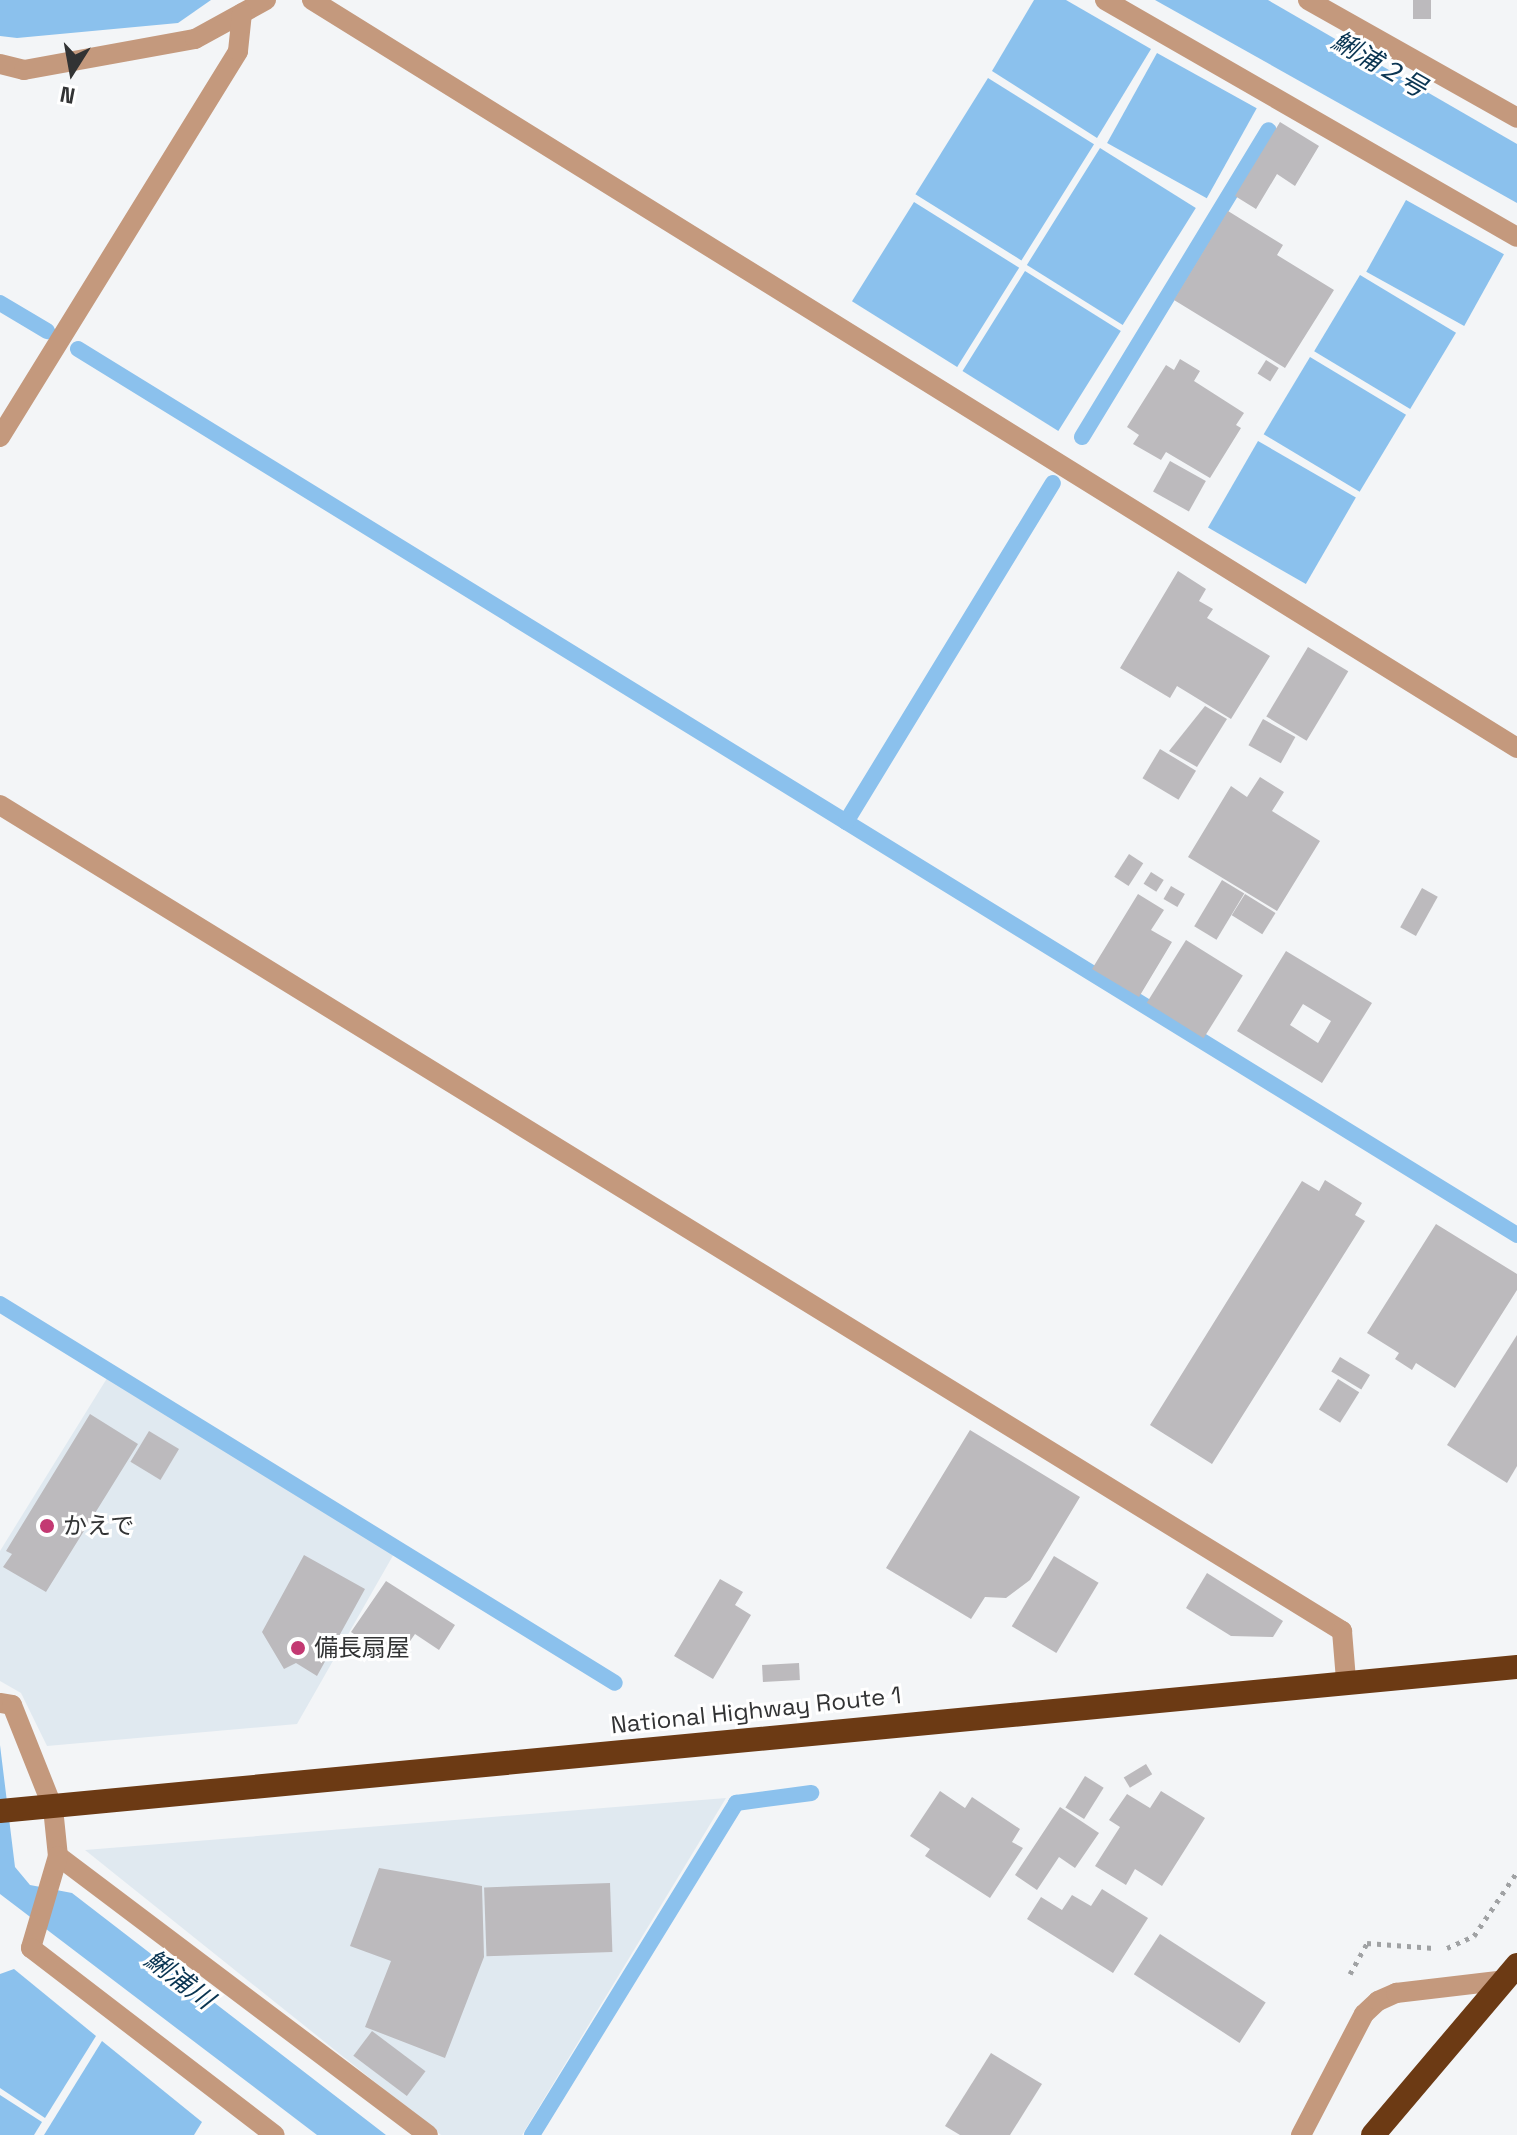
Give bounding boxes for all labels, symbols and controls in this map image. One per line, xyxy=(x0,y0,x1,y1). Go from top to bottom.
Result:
water label: 鯏浦２号 xyxy=(1326,25,1432,105)
north arrow xyxy=(32,32,112,112)
text: N xyxy=(58,80,77,111)
place label: かえで xyxy=(63,1512,135,1540)
marker: かえで xyxy=(38,1517,56,1535)
place label: 備長扇屋 xyxy=(314,1634,410,1662)
marker: 備長扇屋 xyxy=(289,1639,307,1657)
street label: National Highway Route 1 xyxy=(609,1680,903,1740)
water label: 鯏浦川 xyxy=(138,1944,220,2016)

